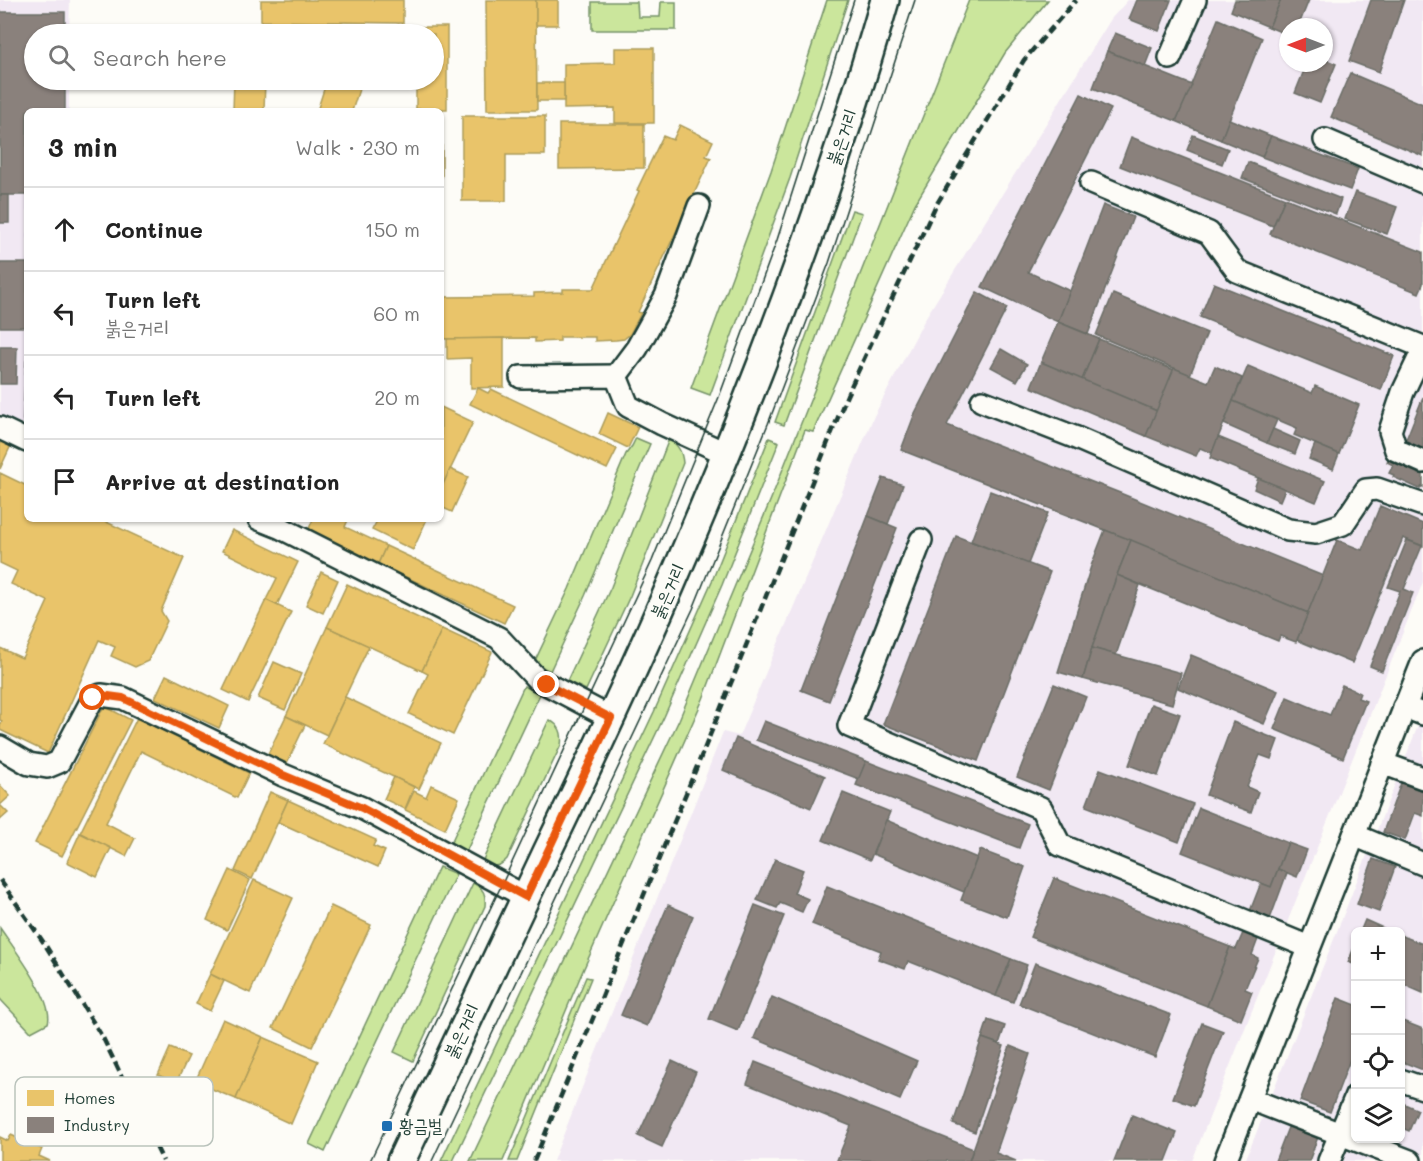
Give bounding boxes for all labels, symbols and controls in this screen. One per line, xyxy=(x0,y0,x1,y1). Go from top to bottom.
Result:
north arrow xyxy=(1279,18,1333,72)
search box xyxy=(24,24,444,90)
icon: search xyxy=(45,41,78,74)
text: Search here xyxy=(93,43,227,72)
street label: 붉은거리 xyxy=(820,105,862,168)
text: 3 min xyxy=(48,130,117,164)
text: Walk · 230 m xyxy=(295,134,420,160)
icon: ahead xyxy=(48,213,81,246)
text: Continue xyxy=(105,215,203,244)
text: 150 m xyxy=(365,216,420,242)
text: Turn left xyxy=(105,285,201,314)
icon: left xyxy=(48,297,81,330)
text: 60 m xyxy=(373,300,420,326)
text: 붉은거리 xyxy=(105,314,169,340)
icon: left xyxy=(48,381,81,414)
text: Turn left xyxy=(105,383,201,412)
text: 20 m xyxy=(374,384,420,410)
icon: arrive xyxy=(48,465,81,498)
text: Arrive at destination xyxy=(105,467,340,496)
street label: 붉은거리 xyxy=(644,559,690,622)
route end xyxy=(533,671,559,697)
route start xyxy=(79,684,105,710)
map controls xyxy=(1351,927,1405,1143)
button: + xyxy=(1351,927,1405,981)
button: − xyxy=(1351,981,1405,1035)
street label: 붉은거리 xyxy=(438,999,484,1062)
button: locate xyxy=(1351,1035,1405,1089)
legend xyxy=(15,1077,213,1146)
text: Homes xyxy=(64,1087,115,1108)
button: layers xyxy=(1351,1089,1405,1143)
place label: 황금벌 xyxy=(399,1113,442,1137)
text: Industry xyxy=(64,1114,130,1135)
marker: 황금벌 xyxy=(380,1119,394,1133)

